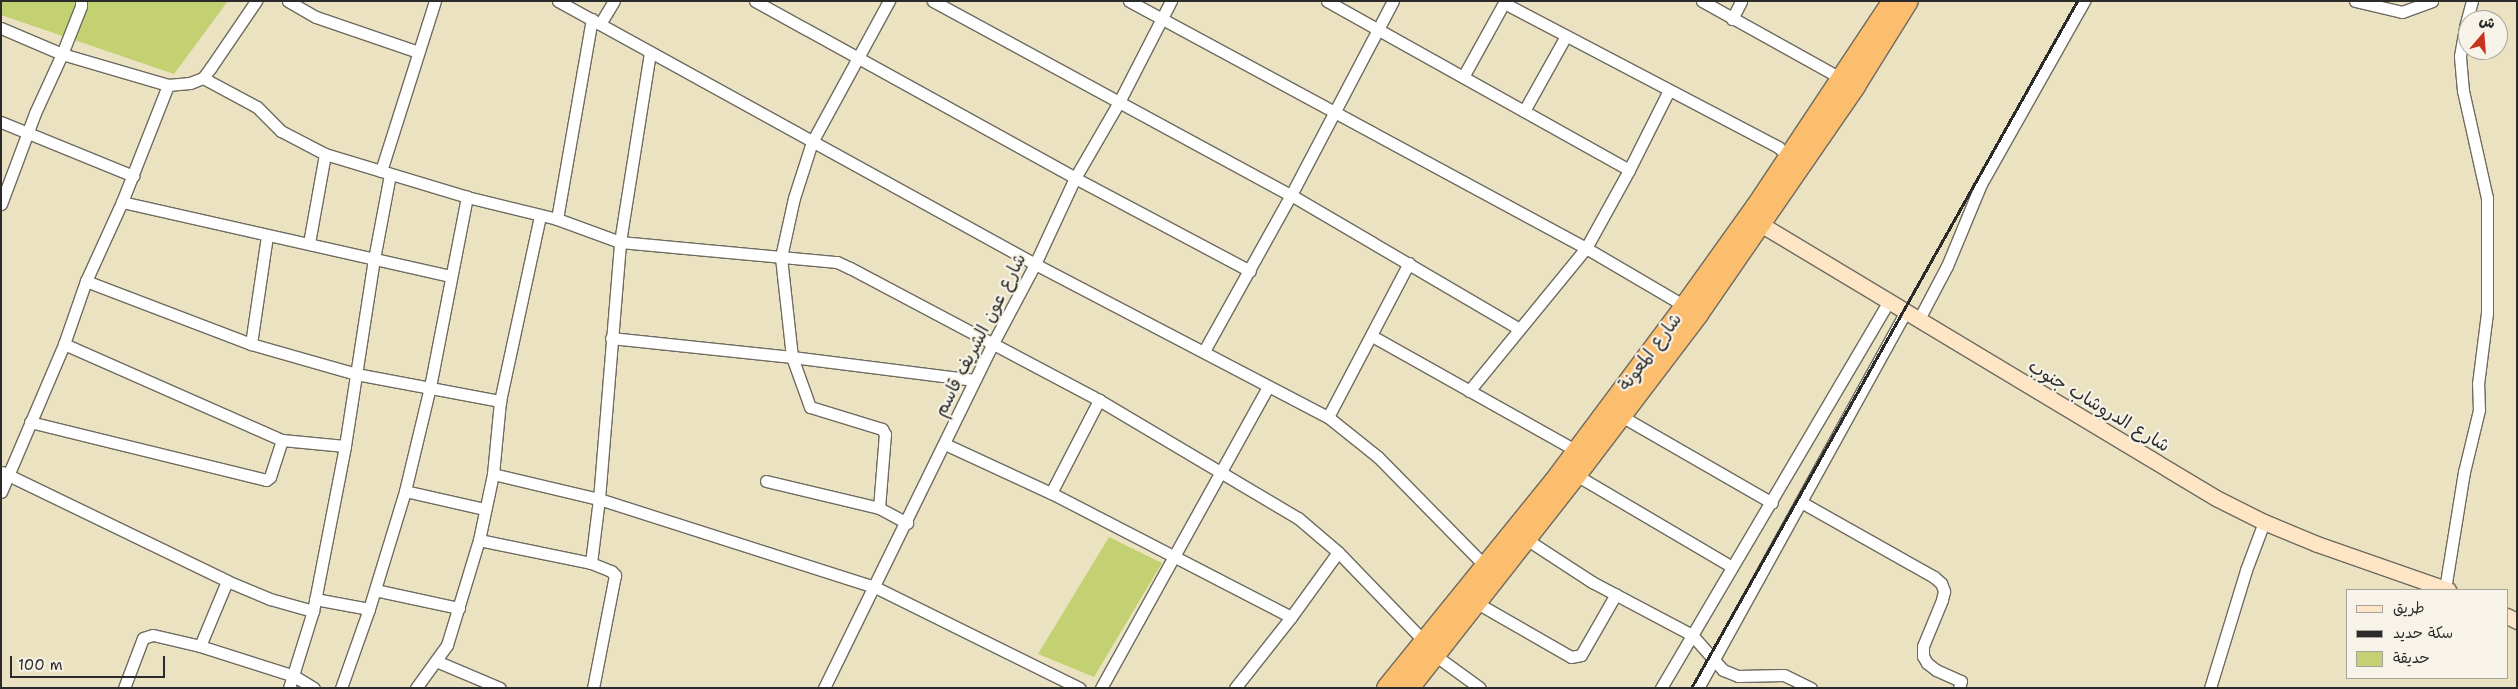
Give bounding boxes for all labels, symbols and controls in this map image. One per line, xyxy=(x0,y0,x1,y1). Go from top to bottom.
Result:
north arrow xyxy=(2458,10,2508,60)
text: ش xyxy=(2477,11,2497,33)
street label: شارع عون الشريف قاسم xyxy=(929,250,1031,420)
street label: شارع المعونة xyxy=(1614,309,1686,395)
street label: شارع الدروشاب جنوب xyxy=(2024,355,2174,457)
legend xyxy=(2346,589,2508,679)
text: طريق xyxy=(2393,598,2425,618)
text: سكة حديد xyxy=(2393,623,2453,643)
scale bar xyxy=(12,646,168,678)
text: حديقة xyxy=(2393,648,2430,668)
text: 100 m xyxy=(18,655,63,675)

